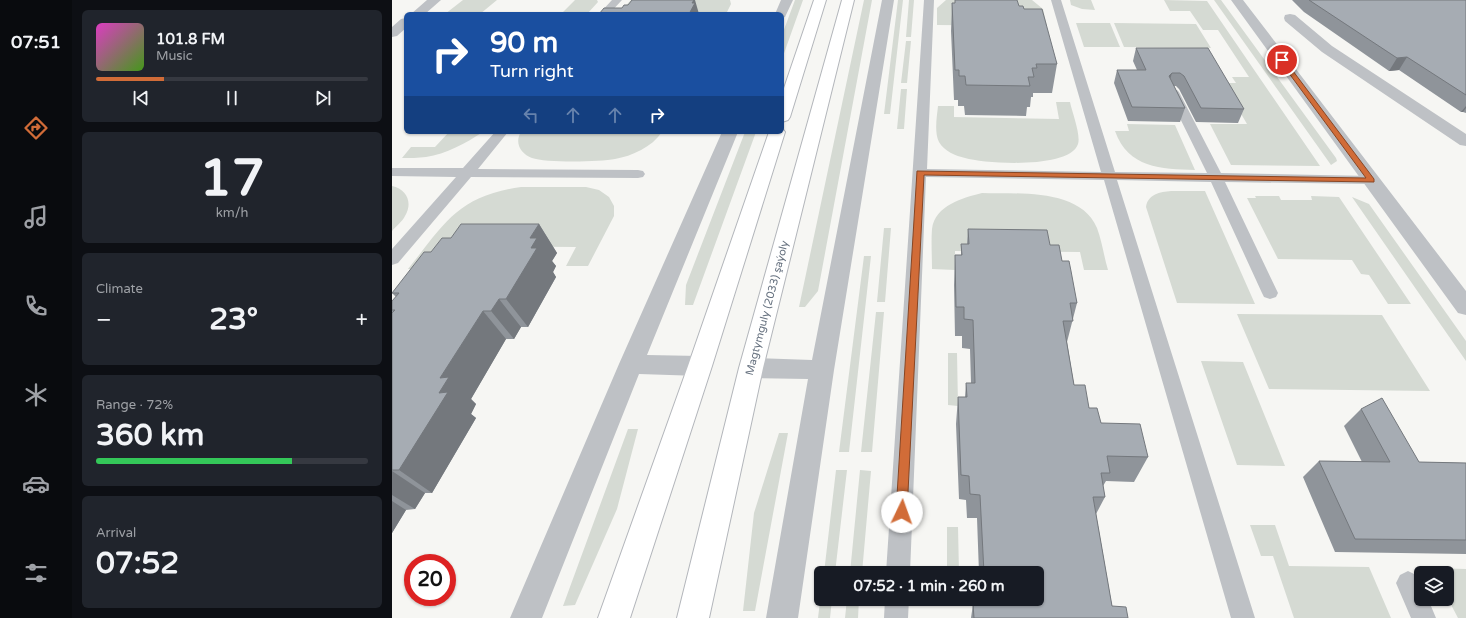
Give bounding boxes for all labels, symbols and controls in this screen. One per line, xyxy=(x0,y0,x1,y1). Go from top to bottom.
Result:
text: 90 m xyxy=(490,26,558,60)
icon: right xyxy=(424,28,476,80)
text: 101.8 FM xyxy=(156,30,225,48)
text: 07:51 xyxy=(11,31,61,53)
pin xyxy=(1265,43,1299,77)
text: Music xyxy=(156,48,193,64)
icon: arrive xyxy=(1271,49,1293,71)
text: Turn right xyxy=(490,60,574,82)
icon: previous xyxy=(130,87,152,109)
icon: pause xyxy=(221,87,243,109)
icon: next xyxy=(312,87,334,109)
icon: left xyxy=(520,104,542,126)
icon: ahead xyxy=(562,104,584,126)
icon: ahead xyxy=(604,104,626,126)
icon: right xyxy=(646,104,668,126)
icon: directions xyxy=(22,114,50,142)
text: 17 xyxy=(199,147,265,210)
icon: music xyxy=(22,203,50,231)
text: km/h xyxy=(216,205,248,221)
street label: Magtymguly (2033) şaýoly xyxy=(743,239,791,377)
text: Climate xyxy=(96,281,143,297)
icon: phone xyxy=(22,292,50,320)
text: 23° xyxy=(209,301,258,338)
text: − xyxy=(96,307,112,333)
text: + xyxy=(356,307,368,333)
icon: climate xyxy=(22,381,50,409)
text: Range · 72% xyxy=(96,397,173,413)
text: 360 km xyxy=(96,417,204,454)
icon: car xyxy=(22,470,50,498)
position arrow xyxy=(881,491,923,533)
text: Arrival xyxy=(96,525,136,541)
text: 07:52 xyxy=(96,545,179,582)
speed limit sign: 20 xyxy=(404,554,456,606)
icon: filters xyxy=(22,559,50,587)
map controls xyxy=(1414,566,1454,606)
button: layers xyxy=(1414,566,1454,606)
text: 07:52 · 1 min · 260 m xyxy=(854,577,1004,595)

